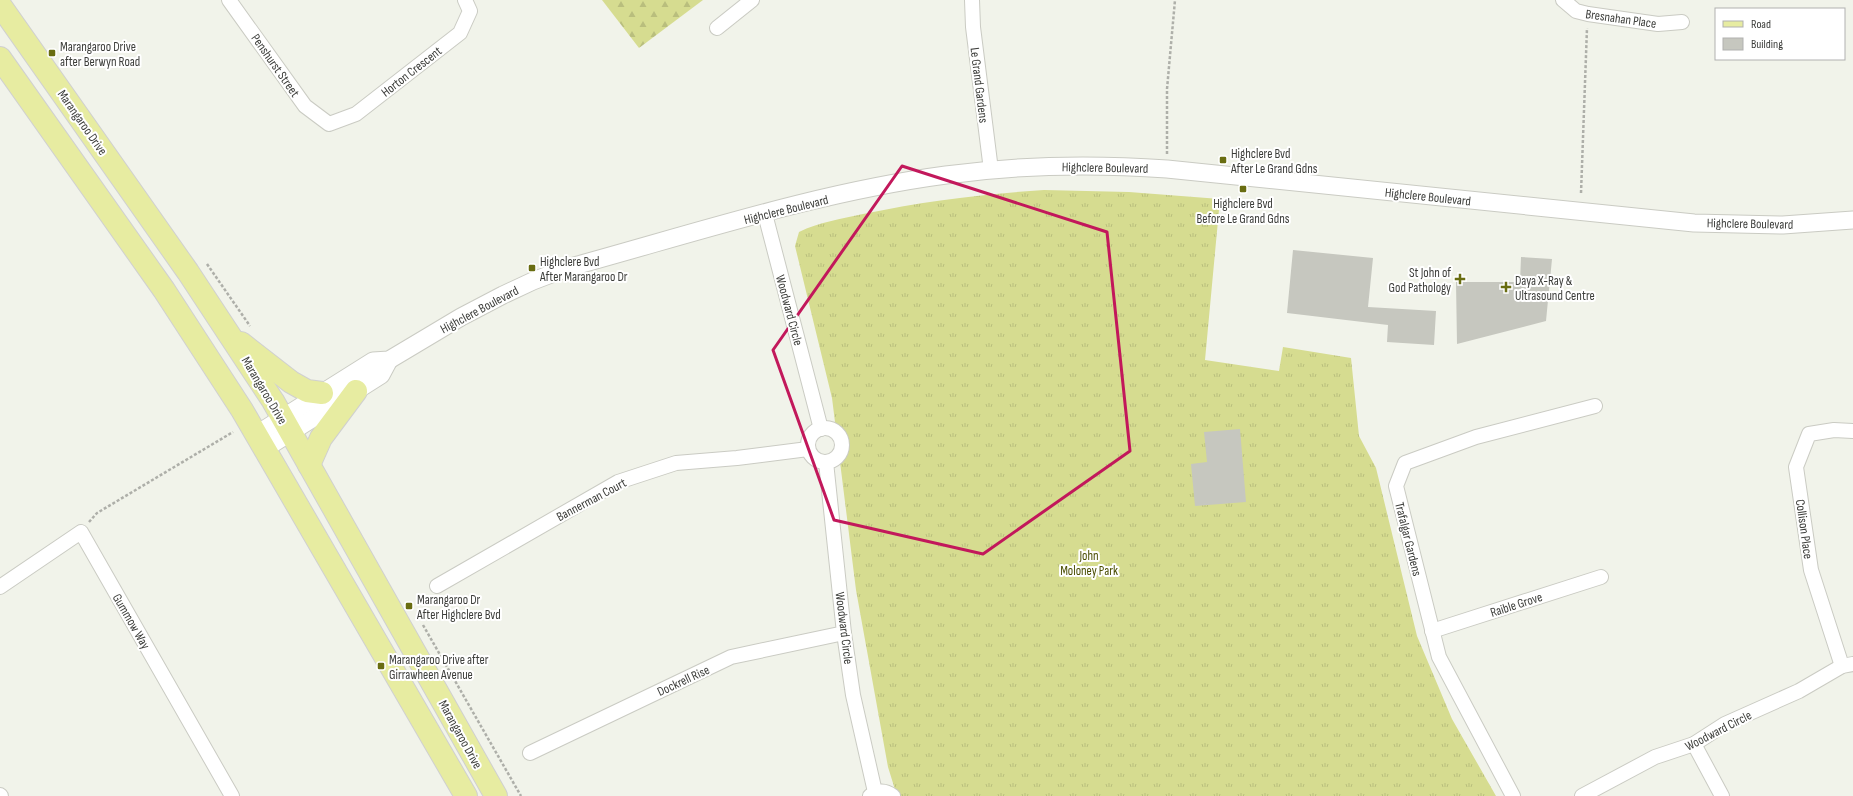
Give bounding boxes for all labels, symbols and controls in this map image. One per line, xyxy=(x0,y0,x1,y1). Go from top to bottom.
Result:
street label: Bresnahan Place xyxy=(1584,6,1657,32)
legend xyxy=(1715,8,1845,60)
text: Road xyxy=(1751,17,1771,32)
street label: Penshurst Street xyxy=(248,31,303,100)
text: Building xyxy=(1751,37,1783,52)
place label: Marangaroo Drive after Berwyn Road xyxy=(60,39,140,70)
street label: Horton Crescent xyxy=(378,43,445,100)
street label: Le Grand Gardens xyxy=(966,46,992,124)
marker: Marangaroo Drive after Berwyn Road xyxy=(47,48,57,58)
street label: Marangaroo Drive xyxy=(54,87,111,158)
place label: Highclere Bvd After Le Grand Gdns xyxy=(1230,146,1318,177)
marker: Highclere Bvd After Le Grand Gdns xyxy=(1218,155,1228,165)
street label: Highclere Boulevard xyxy=(1062,159,1148,177)
marker: Highclere Bvd Before Le Grand Gdns xyxy=(1238,184,1248,194)
street label: Highclere Boulevard xyxy=(1384,185,1472,209)
street label: Highclere Boulevard xyxy=(742,192,830,228)
place label: Highclere Bvd Before Le Grand Gdns xyxy=(1197,196,1290,227)
street label: Highclere Boulevard xyxy=(1707,215,1793,233)
place label: Highclere Bvd After Marangaroo Dr xyxy=(539,254,628,285)
marker: Highclere Bvd After Marangaroo Dr xyxy=(527,263,537,273)
place label: St John of God Pathology xyxy=(1389,265,1451,296)
street label: Woodward Circle xyxy=(772,273,806,347)
marker: St John of God Pathology xyxy=(1454,273,1466,285)
place label: Daya X-Ray & Ultrasound Centre xyxy=(1515,273,1595,304)
marker: Daya X-Ray & Ultrasound Centre xyxy=(1500,281,1512,293)
street label: Highclere Boulevard xyxy=(438,283,521,337)
street label: Marangaroo Drive xyxy=(238,354,291,427)
street label: Bannerman Court xyxy=(554,475,629,525)
street label: Collison Place xyxy=(1792,498,1816,560)
street label: Trafalgar Gardens xyxy=(1391,501,1425,578)
park label: John Moloney Park xyxy=(1060,548,1118,579)
street label: Raible Grove xyxy=(1488,589,1544,621)
street label: Gummow Way xyxy=(109,591,153,652)
street label: Woodward Circle xyxy=(832,591,856,665)
place label: Marangaroo Dr After Highclere Bvd xyxy=(416,592,501,623)
marker: Marangaroo Dr After Highclere Bvd xyxy=(404,601,414,611)
place label: Marangaroo Drive after Girrawheen Avenue xyxy=(389,652,489,683)
marker: Marangaroo Drive after Girrawheen Avenue xyxy=(376,661,386,671)
street label: Dockrell Rise xyxy=(655,662,712,700)
street label: Marangaroo Drive xyxy=(435,697,486,772)
street label: Woodward Circle xyxy=(1682,707,1754,755)

